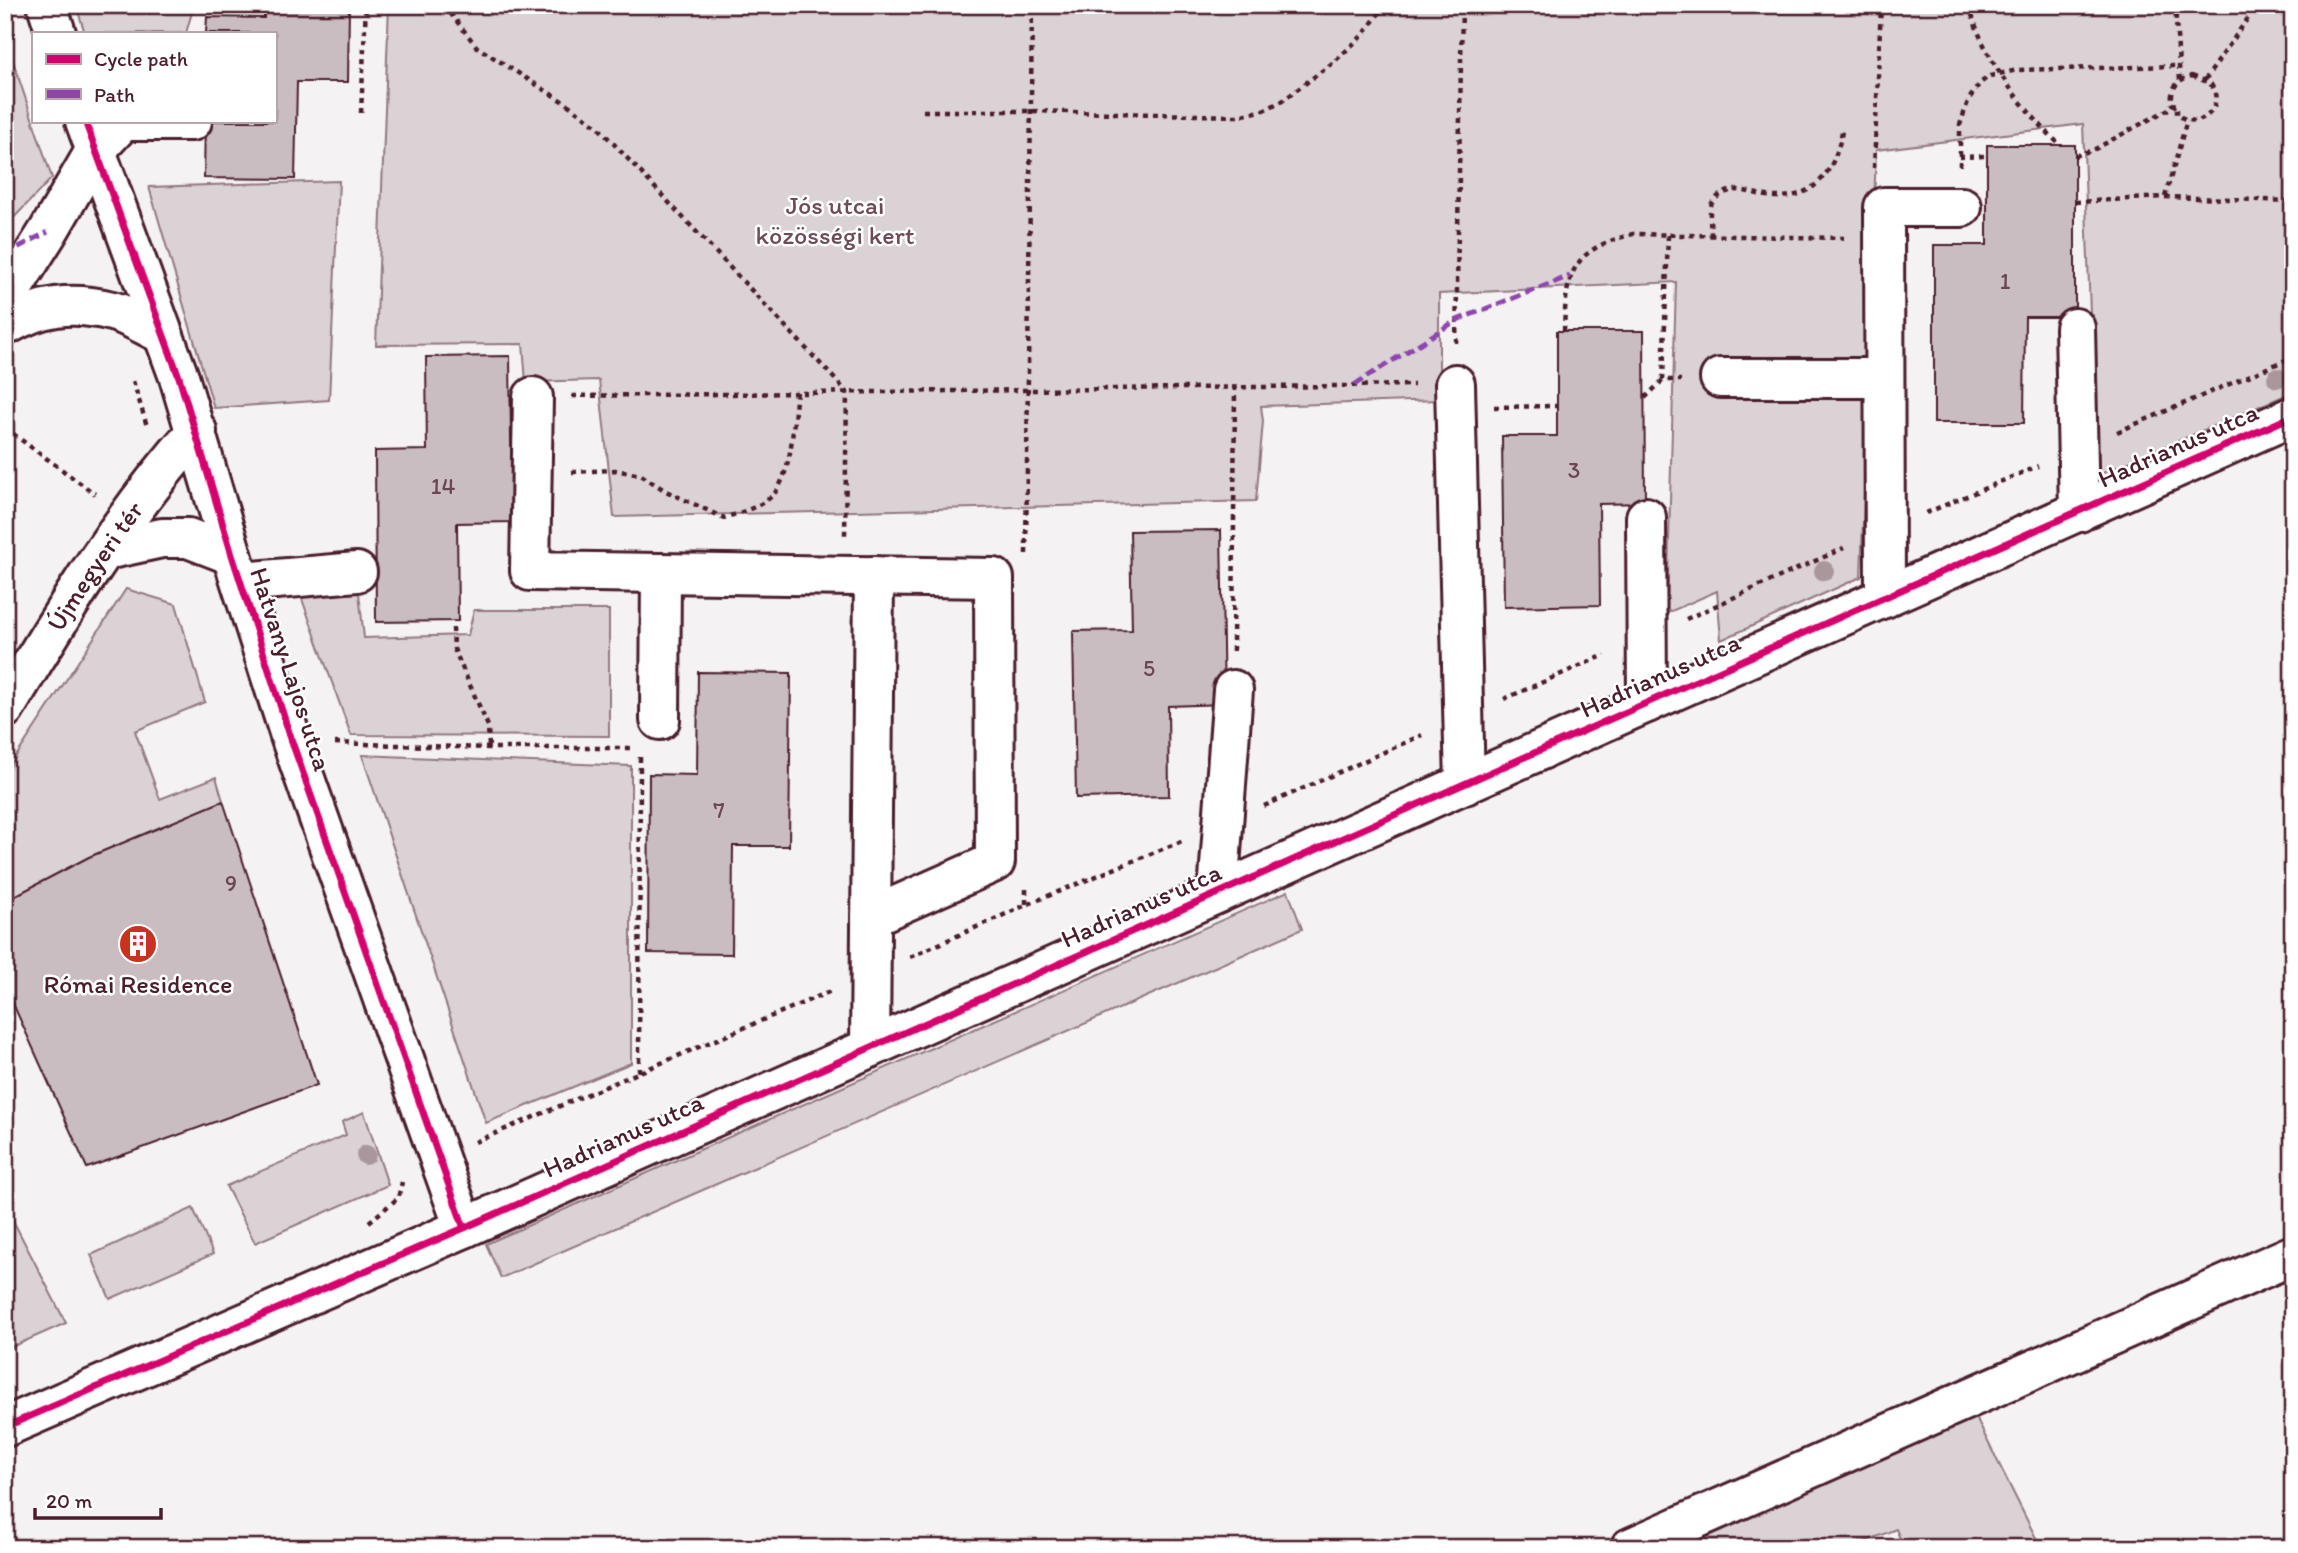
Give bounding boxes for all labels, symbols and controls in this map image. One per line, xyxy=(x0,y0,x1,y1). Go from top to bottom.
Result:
legend xyxy=(32,32,276,122)
text: Cycle path xyxy=(94,46,188,71)
text: Path xyxy=(94,82,135,107)
park label: Jós utcai közösségi kert xyxy=(755,189,915,251)
house number: 1 xyxy=(2000,267,2011,295)
street label: Hadrianus utca xyxy=(2093,395,2264,495)
house number: 3 xyxy=(1568,456,1580,484)
house number: 14 xyxy=(431,472,455,500)
street label: Újmegyeri tér xyxy=(40,494,150,637)
street label: Hatvany Lajos utca xyxy=(243,563,339,775)
street label: Hadrianus utca xyxy=(1575,625,1746,725)
house number: 5 xyxy=(1143,654,1155,682)
house number: 7 xyxy=(713,796,725,824)
street label: Hadrianus utca xyxy=(1056,855,1227,955)
house number: 9 xyxy=(225,869,237,897)
building icon: Római Residence xyxy=(117,923,159,965)
place label: Római Residence xyxy=(43,968,233,1000)
street label: Hadrianus utca xyxy=(538,1085,709,1185)
scale bar xyxy=(35,1476,161,1520)
text: 20 m xyxy=(46,1488,93,1513)

